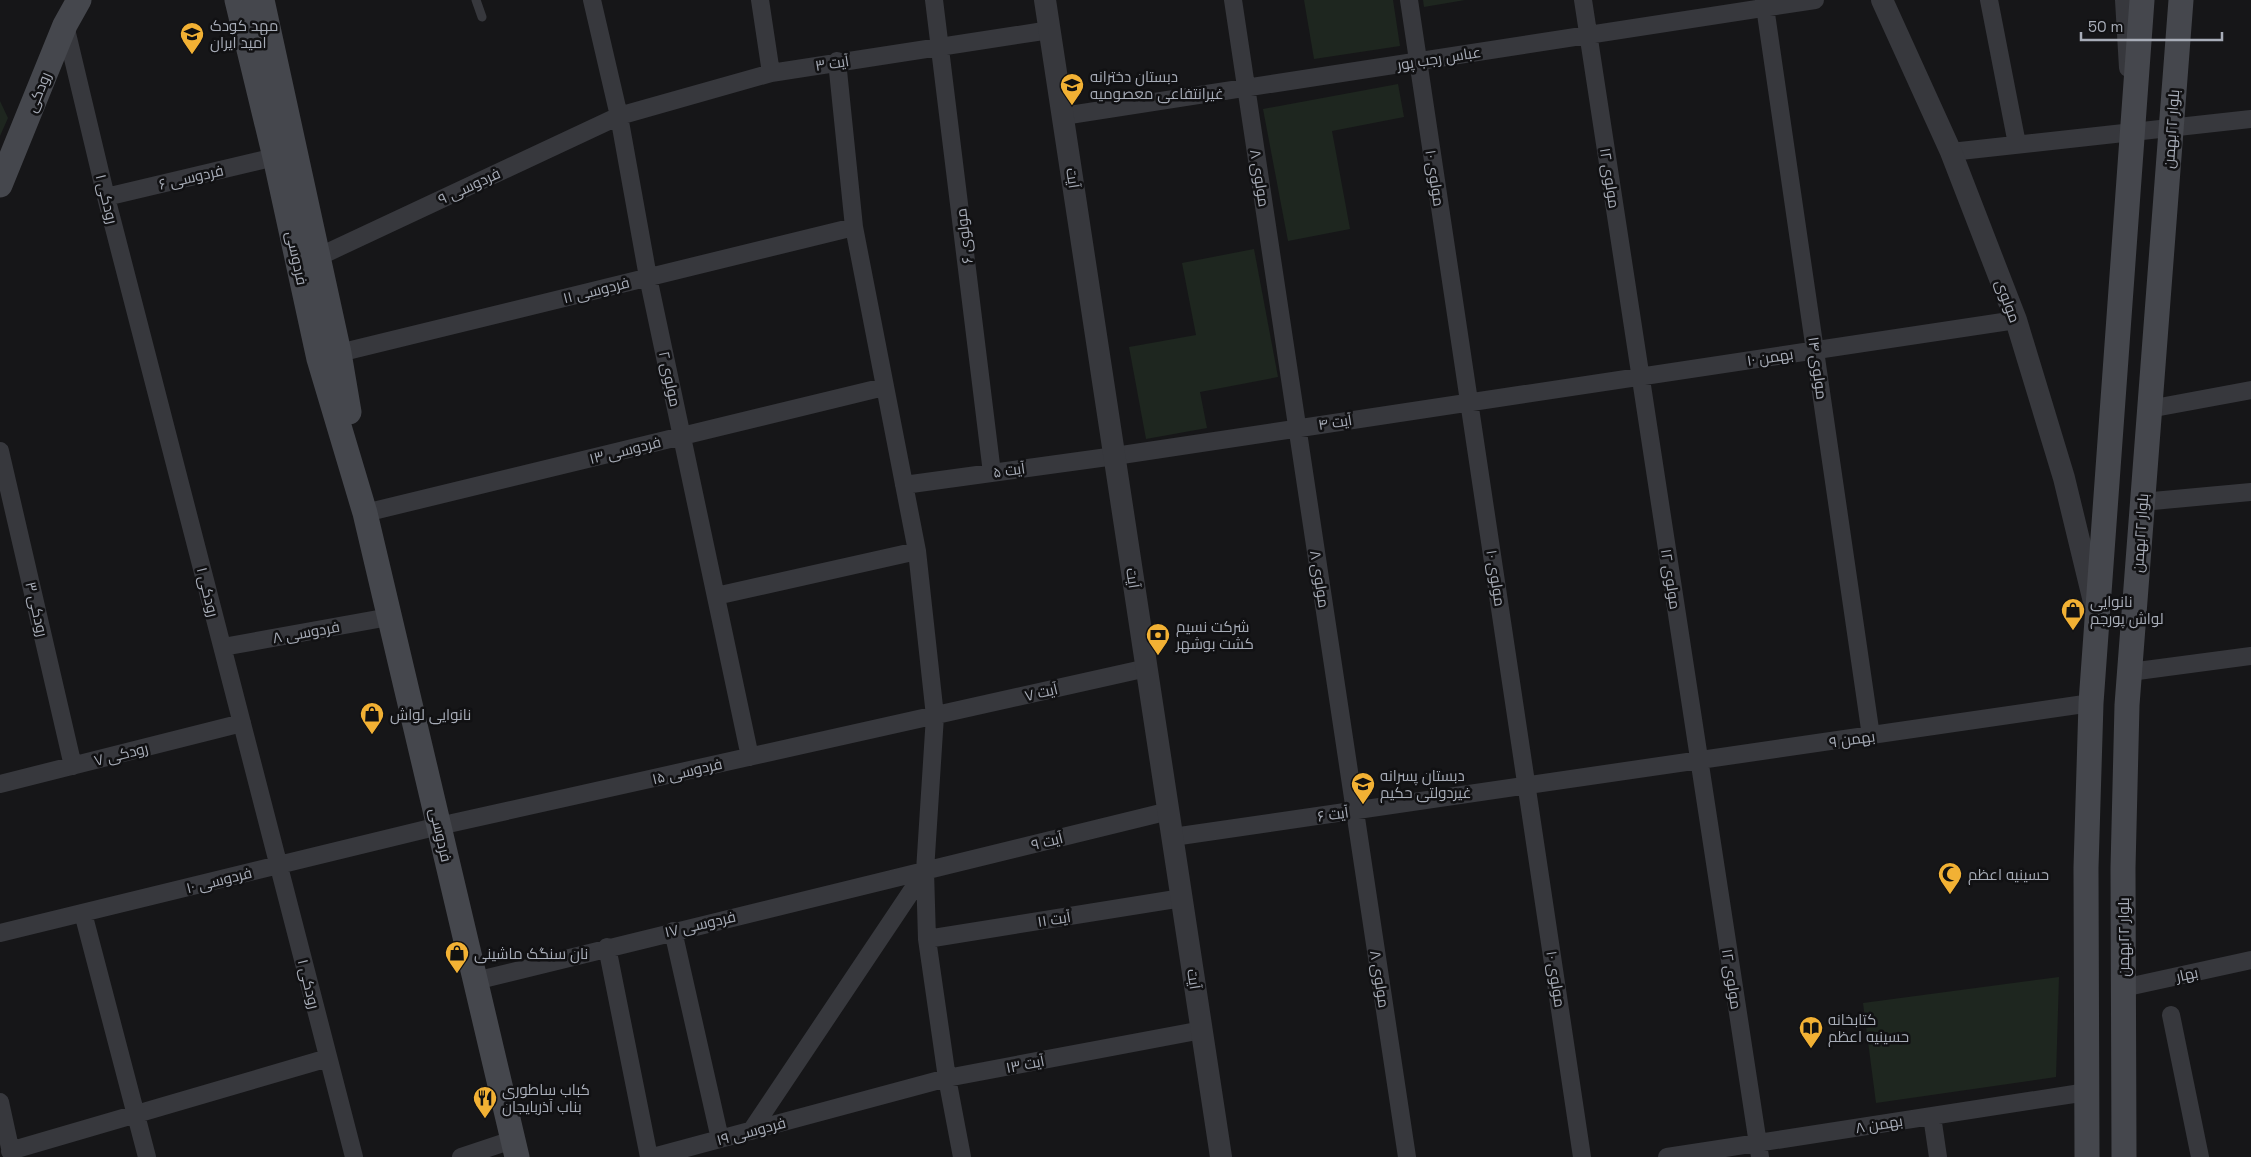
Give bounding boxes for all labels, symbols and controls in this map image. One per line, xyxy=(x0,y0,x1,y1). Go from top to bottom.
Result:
scale bar xyxy=(2081,10,2222,42)
place label: مهد کودک امید ایران xyxy=(210,16,278,53)
text: 50 m xyxy=(2088,17,2123,36)
school or university icon: مهد کودک امید ایران xyxy=(179,21,205,55)
street label: عباس رجب پور xyxy=(1395,42,1482,75)
street label: آیت ۳ xyxy=(814,51,850,75)
place label: دبستان دخترانه غیرانتفاعی معصومیه xyxy=(1090,67,1224,104)
street label: رودکی xyxy=(21,69,56,115)
school or university icon: دبستان دخترانه غیرانتفاعی معصومیه xyxy=(1059,72,1085,106)
street label: بلوار ۲۲بهمن xyxy=(2159,89,2184,169)
street label: مولوی ۱۲ xyxy=(1595,146,1624,210)
street label: مولوی ۸ xyxy=(1245,148,1274,208)
street label: مولوی ۱۰ xyxy=(1420,148,1449,208)
street label: فردوسی ۶ xyxy=(157,160,225,195)
street label: فردوسی ۹ xyxy=(435,163,504,210)
street label: آیت xyxy=(1062,166,1084,190)
street label: رودکی ۱ xyxy=(91,172,122,226)
street label: مولوی ۶ xyxy=(951,207,978,265)
street label: فردوسی xyxy=(281,229,312,287)
street label: فردوسی ۱۱ xyxy=(561,273,631,308)
street label: مولوی xyxy=(1991,277,2025,326)
street label: مولوی ۱۴ xyxy=(1803,335,1832,401)
street label: بهمن ۱۰ xyxy=(1745,344,1795,371)
street label: مولوی ۲ xyxy=(654,349,685,409)
street label: آیت ۴ xyxy=(1317,410,1353,434)
street label: فردوسی ۱۳ xyxy=(587,432,663,469)
street label: آیت ۵ xyxy=(992,458,1026,482)
street label: بلوار ۲۲بهمن xyxy=(2128,493,2153,573)
street label: مولوی ۱۲ xyxy=(1656,547,1685,611)
street label: مولوی ۱۰ xyxy=(1481,548,1510,608)
street label: مولوی ۸ xyxy=(1305,549,1334,609)
street label: رودکی ۱ xyxy=(192,565,223,619)
street label: آیت xyxy=(1122,566,1144,590)
street label: رودکی ۳ xyxy=(20,580,53,639)
place label: نانوایی لواش پورجم xyxy=(2090,592,2164,629)
shop icon: نانوایی لواش پورجم xyxy=(2060,597,2086,631)
street label: فردوسی ۸ xyxy=(271,617,341,648)
place label: شرکت نسیم کشت بوشهر xyxy=(1175,617,1254,654)
bank icon: شرکت نسیم کشت بوشهر xyxy=(1145,622,1171,656)
street label: آیت ۷ xyxy=(1023,679,1059,705)
shop icon: نانوایی لواش xyxy=(359,701,385,735)
place label: نانوایی لواش xyxy=(390,705,471,725)
street label: بهمن ۹ xyxy=(1828,726,1876,753)
street label: رودکی ۷ xyxy=(92,738,150,771)
street label: فردوسی ۱۵ xyxy=(650,754,724,789)
place label: دبستان پسرانه غیردولتی حکیم xyxy=(1380,766,1471,803)
school or university icon: دبستان پسرانه غیردولتی حکیم xyxy=(1350,771,1376,805)
street label: آیت ۶ xyxy=(1316,802,1350,826)
street label: فردوسی xyxy=(425,806,456,864)
street label: آیت ۹ xyxy=(1029,828,1065,854)
mosque icon: حسینیه اعظم xyxy=(1937,861,1963,895)
street label: فردوسی ۱۰ xyxy=(184,863,254,898)
place label: حسینیه اعظم xyxy=(1968,865,2049,885)
street label: بلوار ۲۲بهمن xyxy=(2114,897,2134,977)
street label: فردوسی ۱۷ xyxy=(663,907,738,942)
street label: آیت ۱۱ xyxy=(1036,907,1072,931)
shop icon: نان سنگک ماشینی xyxy=(444,940,470,974)
place label: نان سنگک ماشینی xyxy=(474,944,588,964)
street label: مولوی ۱۲ xyxy=(1717,947,1746,1011)
street label: مولوی ۸ xyxy=(1365,949,1394,1009)
street label: مولوی ۱۰ xyxy=(1541,949,1570,1009)
street label: رودکی ۱ xyxy=(293,957,324,1011)
street label: بهار xyxy=(2173,962,2200,987)
street label: آیت xyxy=(1183,967,1205,991)
place label: کتابخانه حسینیه اعظم xyxy=(1828,1010,1909,1047)
library icon: کتابخانه حسینیه اعظم xyxy=(1798,1015,1824,1049)
street label: آیت ۱۳ xyxy=(1004,1051,1046,1077)
place label: کباب ساطوری بناب آذربایجان xyxy=(502,1080,590,1117)
restaurant icon: کباب ساطوری بناب آذربایجان xyxy=(472,1085,498,1119)
street label: بهمن ۸ xyxy=(1854,1111,1904,1138)
street label: فردوسی ۱۹ xyxy=(714,1113,788,1150)

